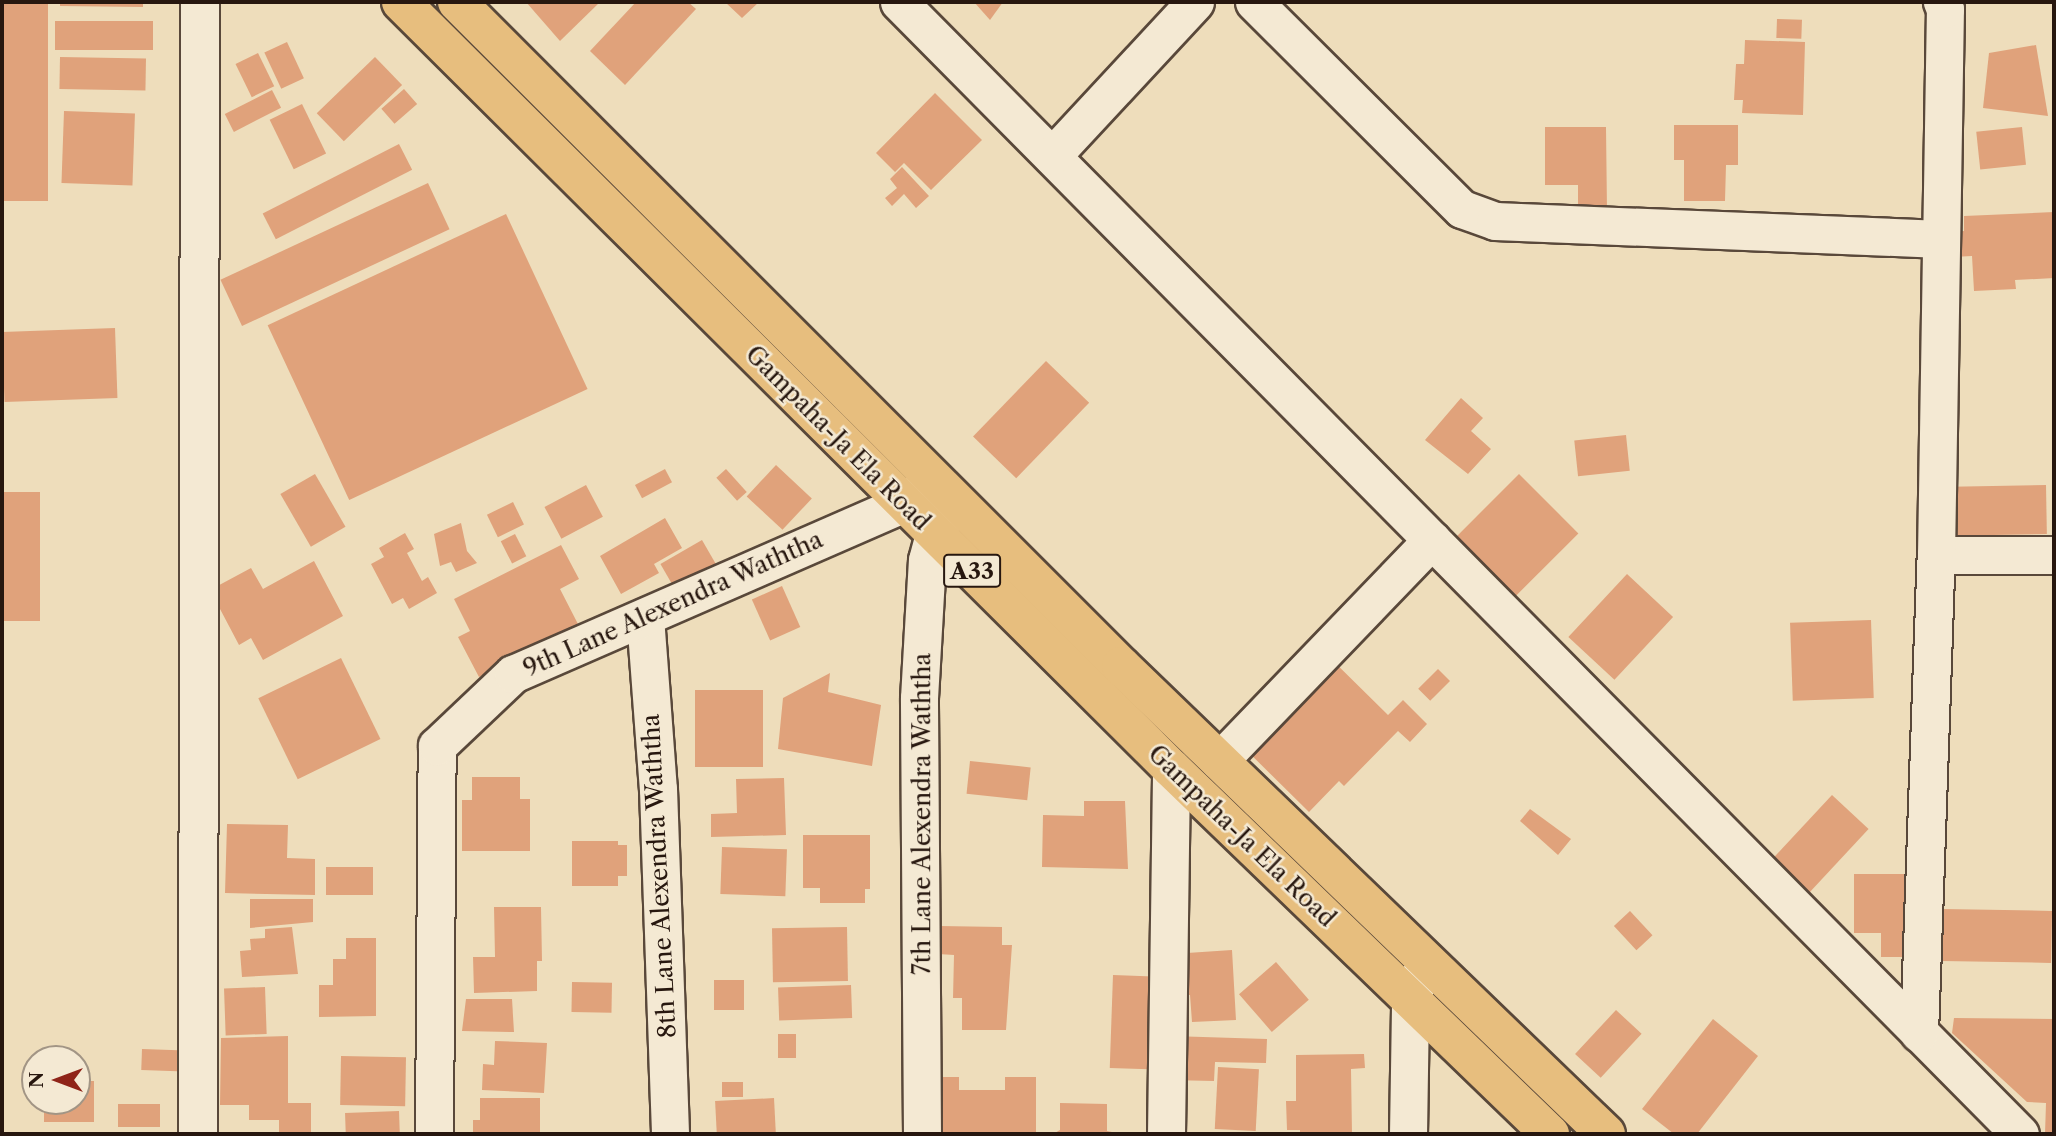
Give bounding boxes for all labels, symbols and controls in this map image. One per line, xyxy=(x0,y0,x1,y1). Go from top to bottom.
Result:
street label: Gampaha-Ja Ela Road xyxy=(740,340,936,536)
street label: 9th Lane Alexendra Waththa xyxy=(518,524,828,684)
road number: A33 xyxy=(942,552,1002,590)
street label: 7th Lane Alexendra Waththa xyxy=(908,652,936,976)
street label: 8th Lane Alexendra Waththa xyxy=(636,712,682,1040)
street label: Gampaha-Ja Ela Road xyxy=(1142,739,1342,933)
north arrow xyxy=(21,1045,91,1115)
text: N xyxy=(25,1072,48,1088)

